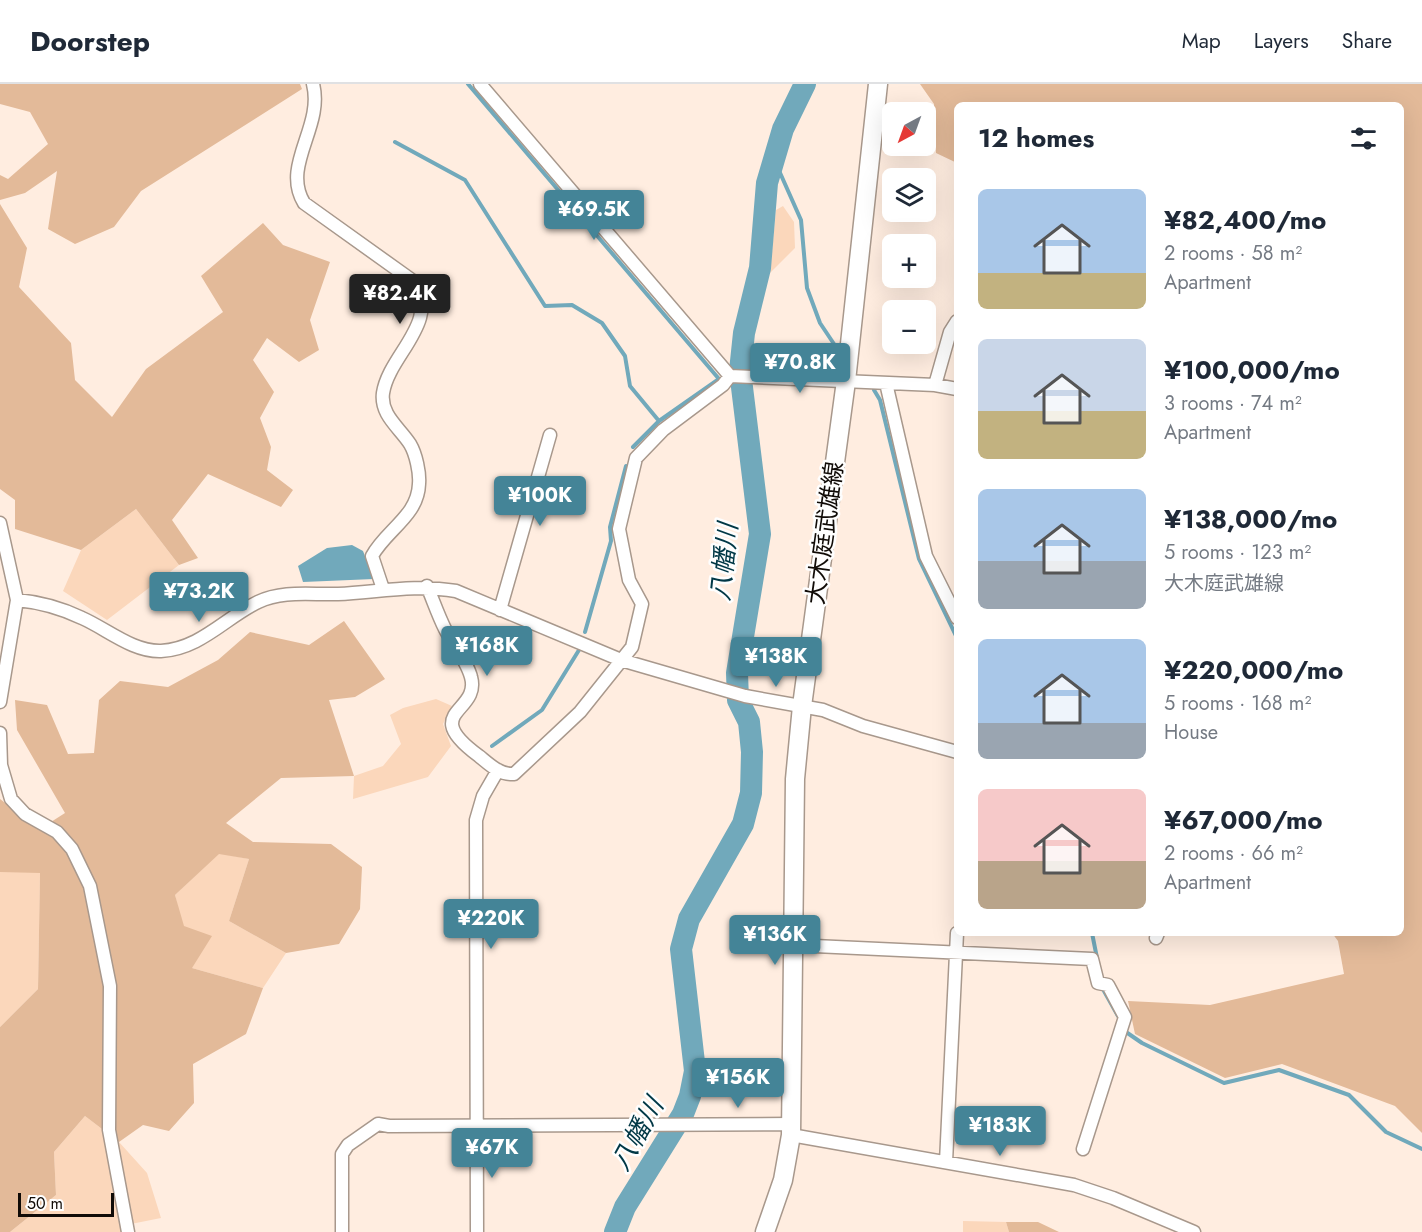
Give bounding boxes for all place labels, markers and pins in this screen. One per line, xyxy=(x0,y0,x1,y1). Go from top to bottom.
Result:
pin: ¥69.5K xyxy=(545,190,643,241)
pin: ¥82.4K xyxy=(351,274,449,325)
pin: ¥70.8K xyxy=(751,343,849,394)
pin: ¥100K xyxy=(498,476,582,527)
pin: ¥73.2K xyxy=(150,572,248,623)
pin: ¥168K xyxy=(445,626,529,677)
pin: ¥138K xyxy=(734,637,818,688)
pin: ¥220K xyxy=(449,899,533,950)
pin: ¥136K xyxy=(733,915,817,966)
pin: ¥156K xyxy=(696,1058,780,1109)
pin: ¥183K xyxy=(958,1106,1042,1157)
pin: ¥67K xyxy=(456,1128,528,1179)

